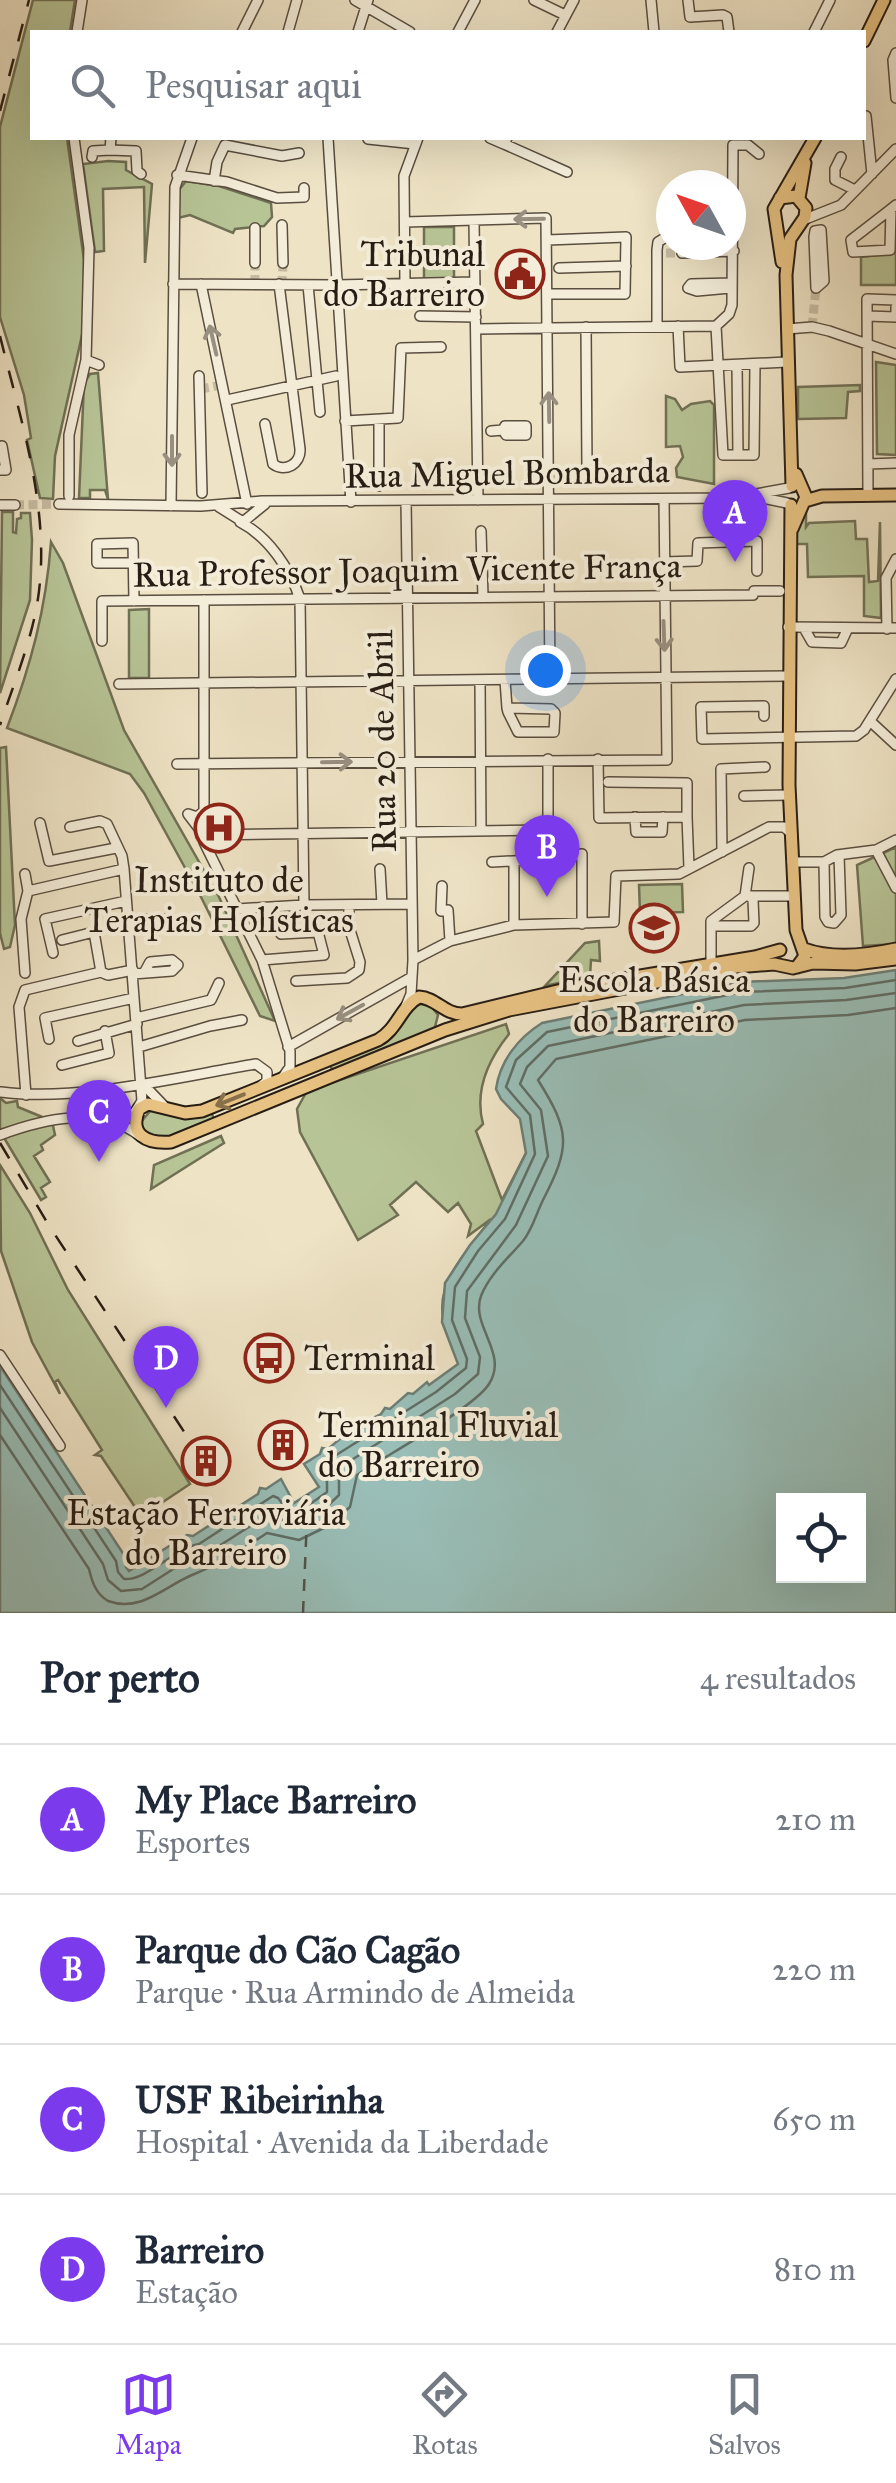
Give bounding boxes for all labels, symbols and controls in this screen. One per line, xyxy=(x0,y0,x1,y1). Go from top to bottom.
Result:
search box xyxy=(30,30,866,140)
icon: search xyxy=(65,58,120,113)
text: Pesquisar aqui xyxy=(145,62,362,108)
north arrow xyxy=(656,170,746,260)
one-way arrow xyxy=(513,210,546,228)
place label: Tribunal do Barreiro xyxy=(323,233,486,316)
public building icon: Tribunal do Barreiro xyxy=(494,248,546,300)
one-way arrow xyxy=(203,325,222,357)
one-way arrow xyxy=(539,392,558,424)
one-way arrow xyxy=(162,434,182,467)
street label: Rua Miguel Bombarda xyxy=(344,449,670,498)
pin: A xyxy=(702,480,768,562)
street label: Rua Professor Joaquim Vicente França xyxy=(132,544,682,597)
one-way arrow xyxy=(655,620,674,652)
street label: Rua 20 de Abril xyxy=(359,629,406,853)
your location xyxy=(520,645,571,696)
one-way arrow xyxy=(320,752,352,772)
hospital icon: Instituto de Terapias Holísticas xyxy=(193,802,245,854)
pin: B xyxy=(514,814,580,897)
place label: Instituto de Terapias Holísticas xyxy=(84,859,354,942)
school or university icon: Escola Básica do Barreiro xyxy=(628,902,680,954)
place label: Escola Básica do Barreiro xyxy=(558,959,750,1042)
one-way arrow xyxy=(337,1002,365,1022)
pin: C xyxy=(66,1080,132,1162)
one-way arrow xyxy=(216,1092,246,1110)
pin: D xyxy=(134,1326,198,1408)
bus stop icon: Terminal xyxy=(243,1332,295,1384)
place label: Terminal xyxy=(304,1337,436,1380)
place label: Terminal Fluvial do Barreiro xyxy=(318,1404,559,1487)
building icon: Terminal Fluvial do Barreiro xyxy=(257,1419,309,1471)
building icon: Estação Ferroviária do Barreiro xyxy=(180,1435,232,1487)
place label: Estação Ferroviária do Barreiro xyxy=(66,1492,346,1575)
map controls xyxy=(776,1493,866,1583)
button: locate xyxy=(776,1493,866,1583)
text: Por perto xyxy=(40,1652,200,1704)
text: 4 resultados xyxy=(700,1659,856,1698)
text: My Place Barreiro xyxy=(135,1777,417,1823)
text: A xyxy=(62,1800,83,1839)
text: 210 m xyxy=(775,1800,856,1839)
text: Esportes xyxy=(135,1823,250,1862)
text: Parque do Cão Cagão xyxy=(135,1927,460,1973)
text: B xyxy=(62,1950,83,1989)
text: 220 m xyxy=(772,1950,856,1989)
text: Parque · Rua Armindo de Almeida xyxy=(135,1973,575,2012)
text: USF Ribeirinha xyxy=(135,2077,384,2123)
text: C xyxy=(62,2100,83,2139)
text: 650 m xyxy=(772,2100,856,2139)
text: Hospital · Avenida da Liberdade xyxy=(135,2123,549,2162)
text: Barreiro xyxy=(135,2227,264,2273)
text: D xyxy=(60,2250,85,2289)
text: 810 m xyxy=(774,2250,856,2289)
text: Estação xyxy=(135,2273,238,2312)
tab: Mapa xyxy=(115,2367,182,2462)
tab: Rotas xyxy=(412,2367,478,2462)
tab: Salvos xyxy=(708,2367,781,2462)

